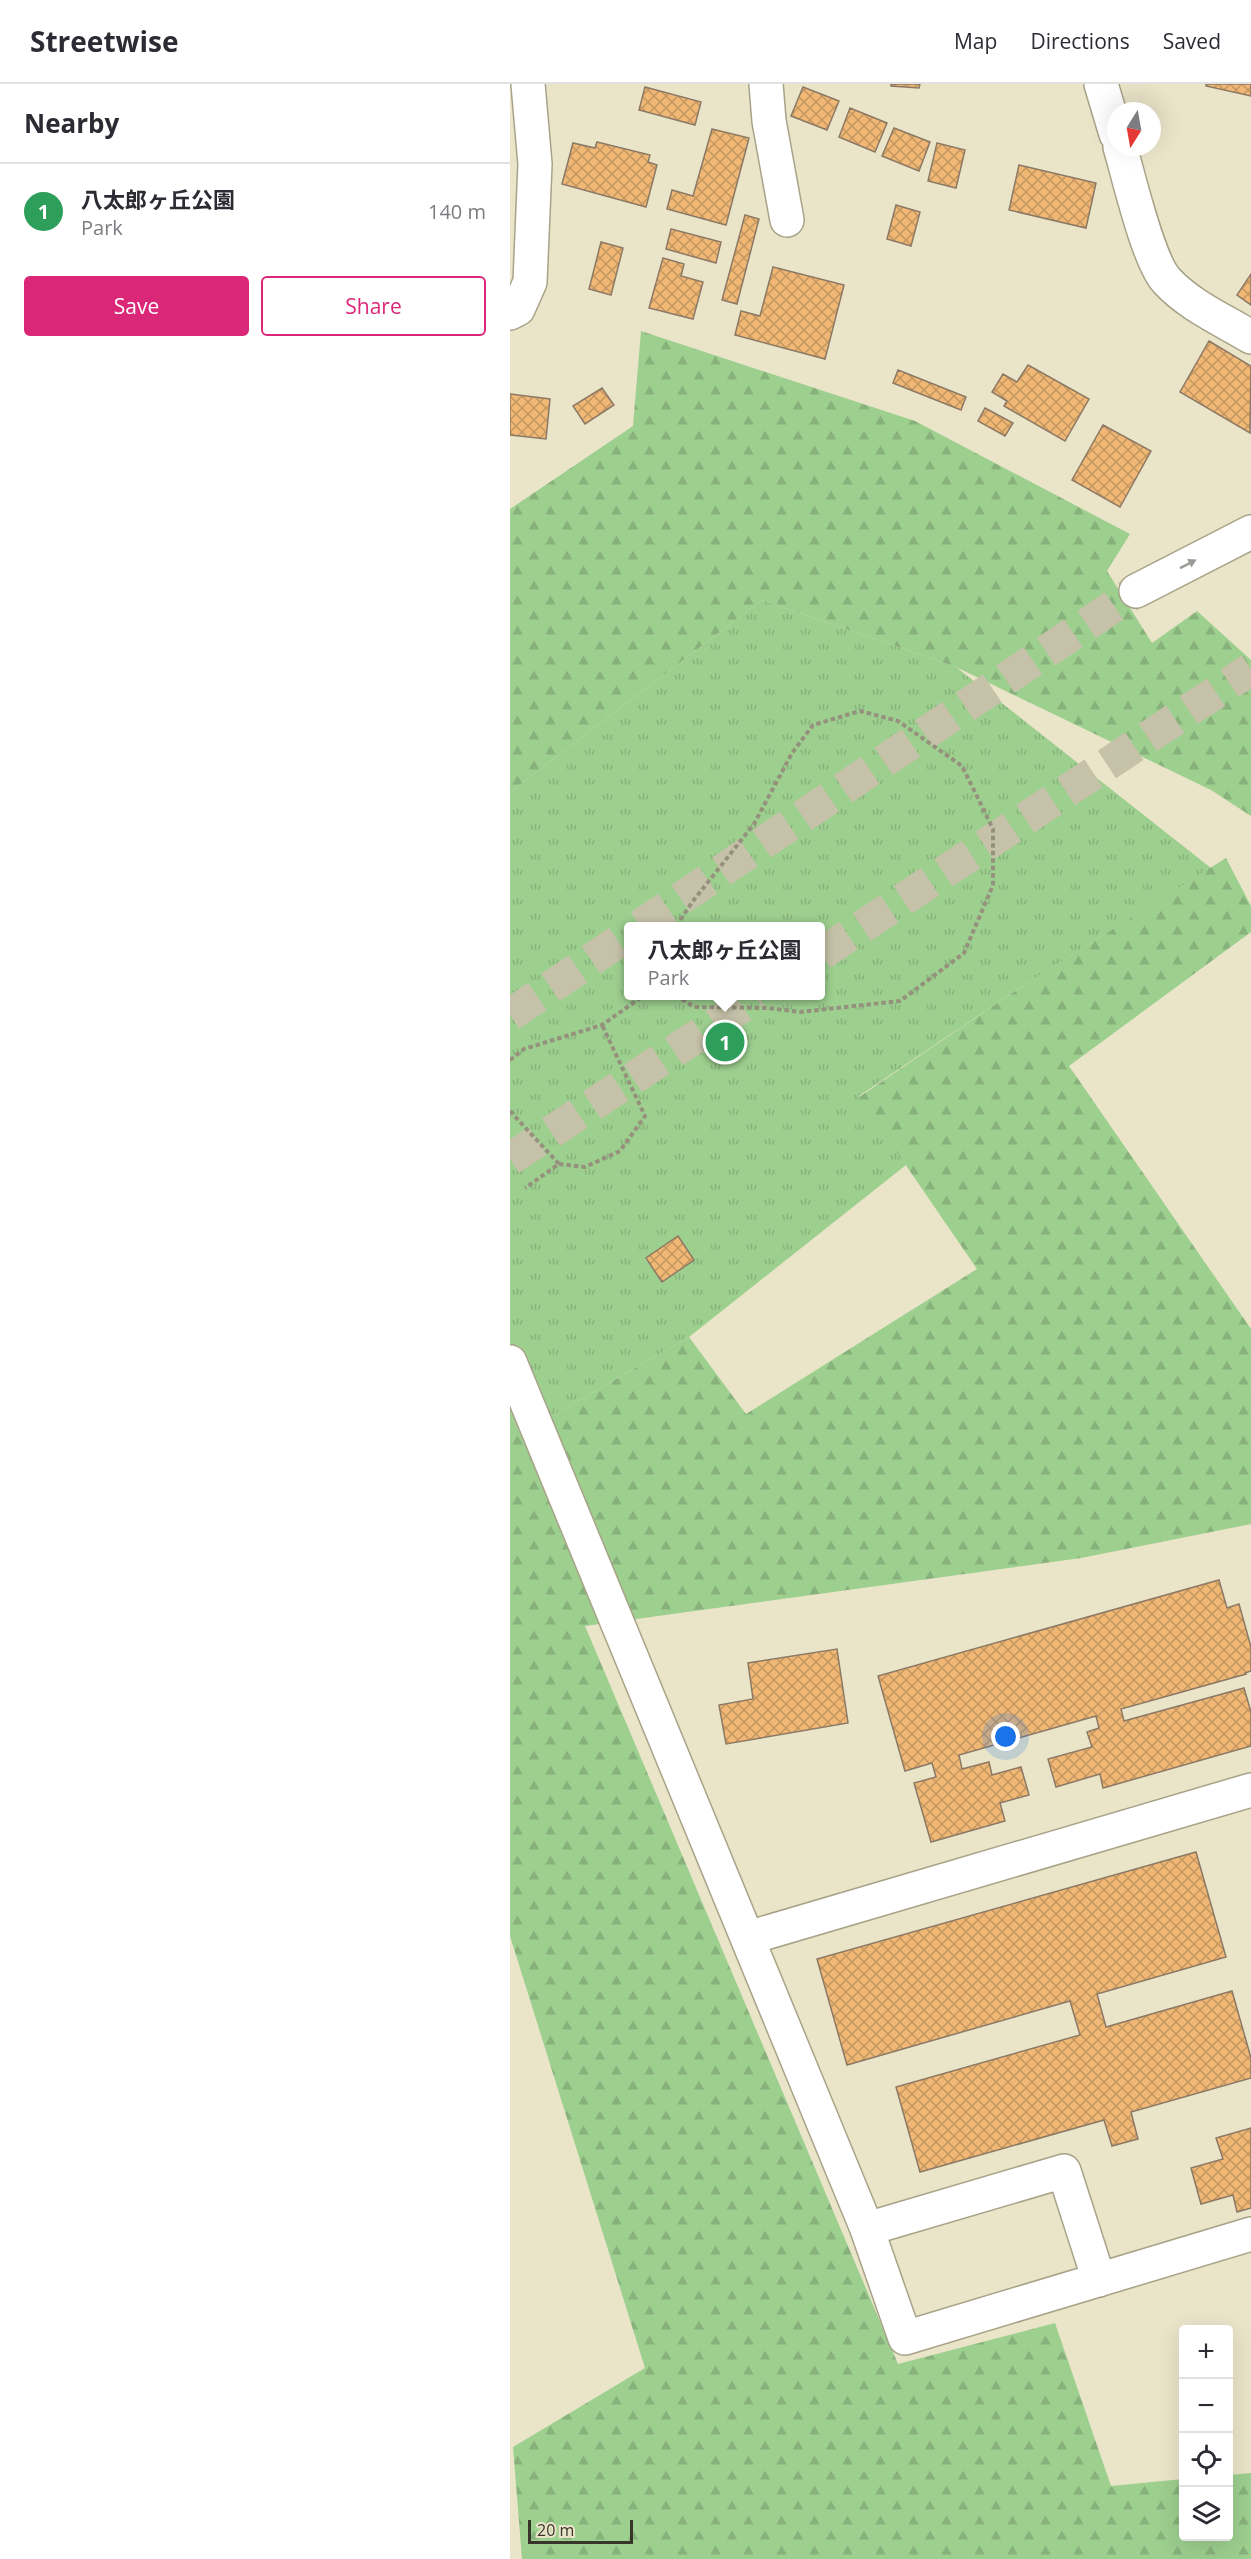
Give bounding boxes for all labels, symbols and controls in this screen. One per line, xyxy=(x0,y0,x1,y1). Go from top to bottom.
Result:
text: Streetwise xyxy=(30,22,179,60)
text: Map xyxy=(954,27,997,55)
text: Directions xyxy=(1030,27,1130,55)
text: Saved xyxy=(1163,27,1221,55)
north arrow xyxy=(1107,102,1161,156)
text: Nearby xyxy=(24,105,119,141)
text: 八太郎ヶ丘公園 xyxy=(81,184,235,214)
text: 1 xyxy=(38,198,49,225)
text: 140 m xyxy=(428,198,486,225)
text: Park xyxy=(81,214,123,241)
button: Save xyxy=(24,276,249,336)
button: Share xyxy=(261,276,486,336)
one-way arrow xyxy=(1180,559,1197,569)
popup xyxy=(624,922,825,1000)
text: 八太郎ヶ丘公園 xyxy=(647,934,802,964)
text: Park xyxy=(647,964,689,991)
pin: 1 xyxy=(706,1020,744,1064)
your location xyxy=(991,1722,1020,1751)
map controls xyxy=(1179,2325,1233,2541)
button: + xyxy=(1179,2325,1233,2379)
button: − xyxy=(1179,2379,1233,2433)
button: locate xyxy=(1179,2433,1233,2487)
button: layers xyxy=(1179,2487,1233,2541)
scale bar xyxy=(528,2517,633,2544)
text: 20 m xyxy=(537,2519,574,2541)

